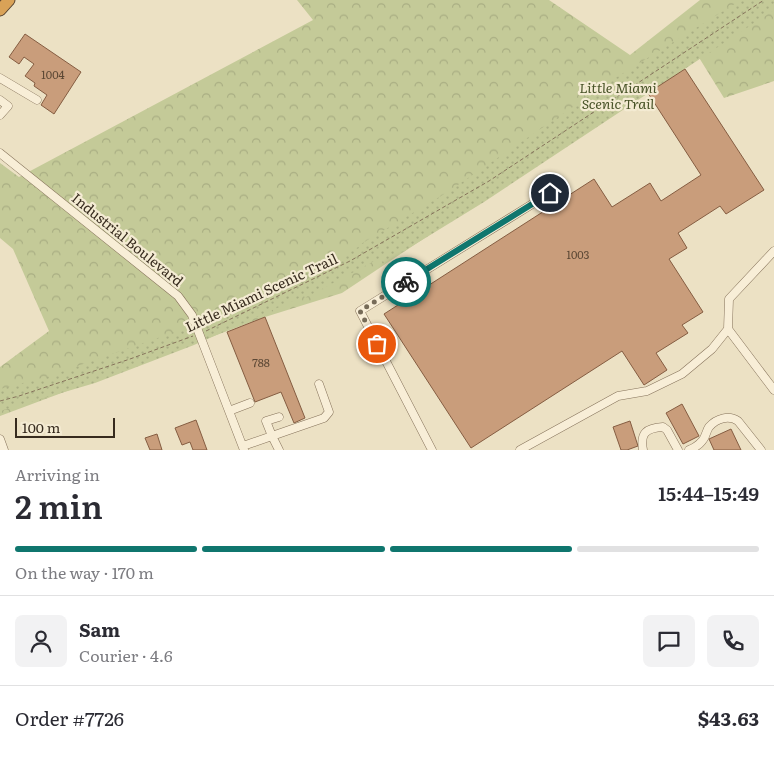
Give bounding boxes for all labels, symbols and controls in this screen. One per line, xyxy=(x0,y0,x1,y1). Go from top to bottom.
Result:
house number: 1004 xyxy=(41,66,65,82)
park label: Little Miami Scenic Trail xyxy=(579,77,658,113)
pin xyxy=(529,172,571,214)
icon: home xyxy=(536,179,564,207)
street label: Industrial Boulevard xyxy=(68,188,188,291)
house number: 1003 xyxy=(567,246,590,262)
street label: Little Miami Scenic Trail xyxy=(182,248,341,336)
courier xyxy=(381,257,431,307)
icon: bike xyxy=(392,268,420,296)
pin xyxy=(356,323,398,365)
icon: bag xyxy=(363,330,391,358)
house number: 788 xyxy=(252,354,270,370)
scale bar xyxy=(15,415,115,438)
text: 100 m xyxy=(22,417,60,437)
text: Arriving in xyxy=(15,462,100,486)
text: 15:44–15:49 xyxy=(658,479,759,507)
text: 2 min xyxy=(15,481,103,529)
text: On the way · 170 m xyxy=(15,560,154,584)
button: person xyxy=(15,615,67,667)
text: Sam xyxy=(79,615,120,643)
button: chat xyxy=(643,615,695,667)
button: phone xyxy=(707,615,759,667)
text: Courier · 4.6 xyxy=(79,643,173,667)
text: Order #7726 xyxy=(15,704,124,732)
text: $43.63 xyxy=(698,704,759,732)

